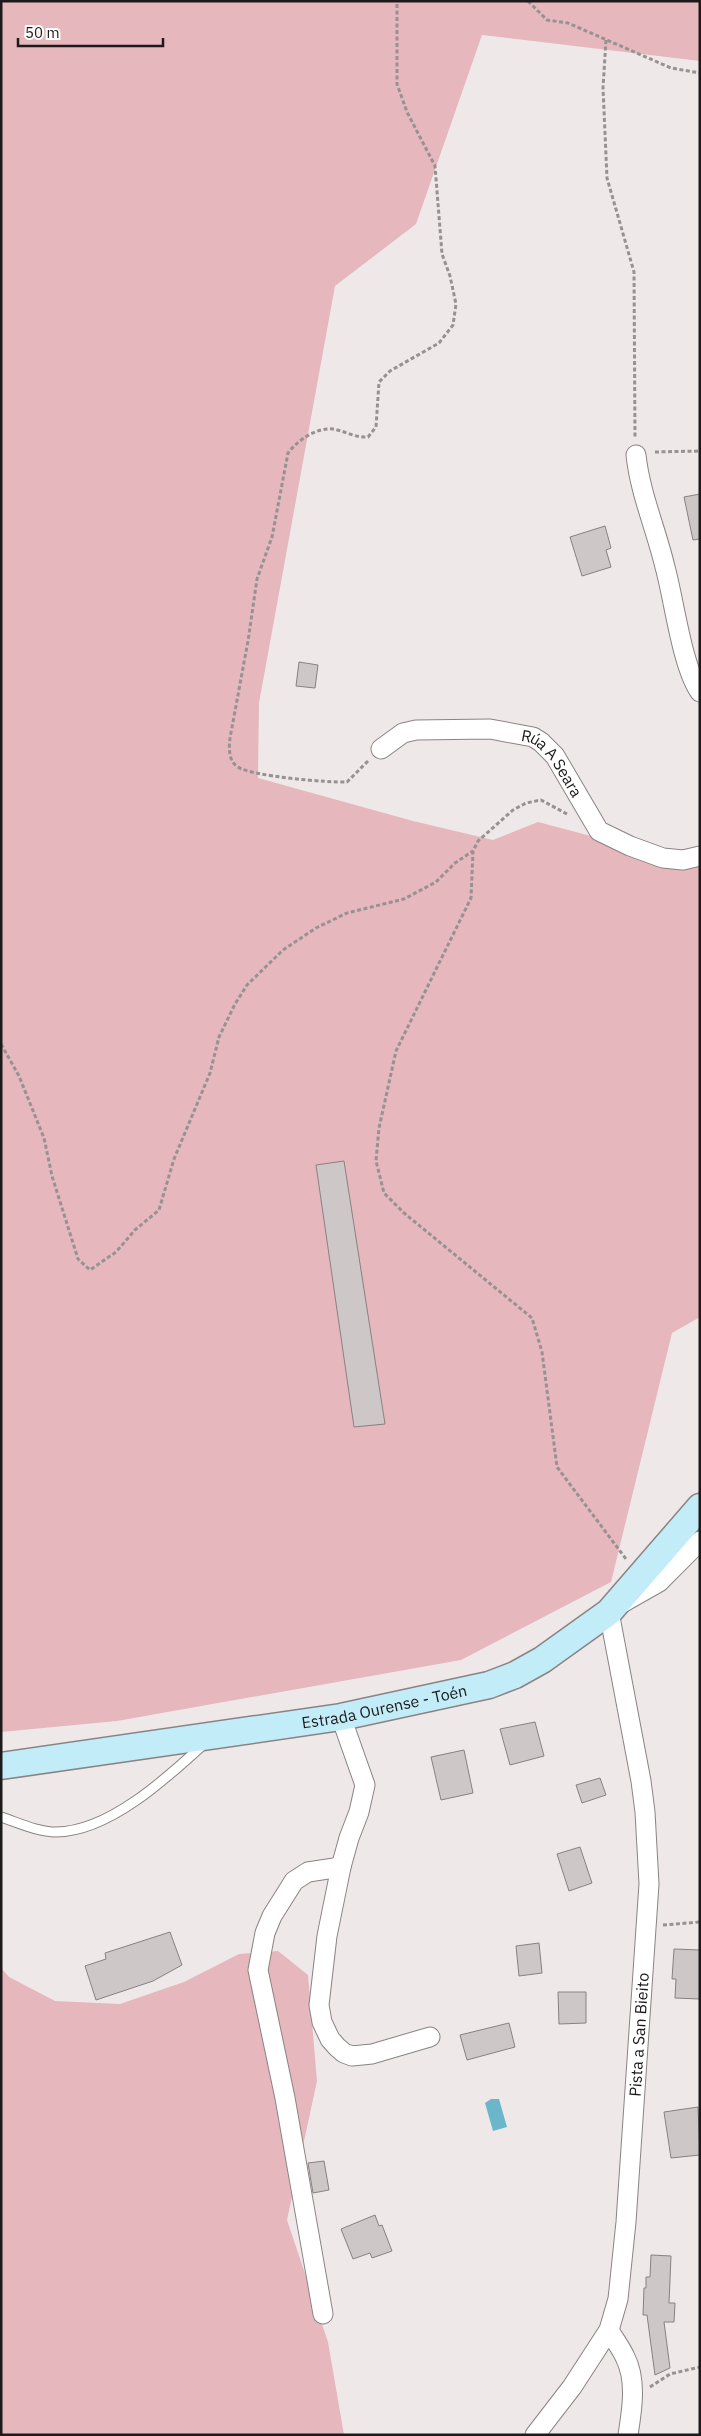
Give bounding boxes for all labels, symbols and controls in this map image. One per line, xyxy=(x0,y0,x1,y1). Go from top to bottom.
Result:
scale bar xyxy=(18,15,162,47)
text: 50 m xyxy=(25,23,60,42)
street label: Rúa A Seara xyxy=(520,725,587,801)
street label: Estrada Ourense - Toén xyxy=(300,1680,469,1733)
street label: Pista a San Bieito xyxy=(625,1972,653,2097)

